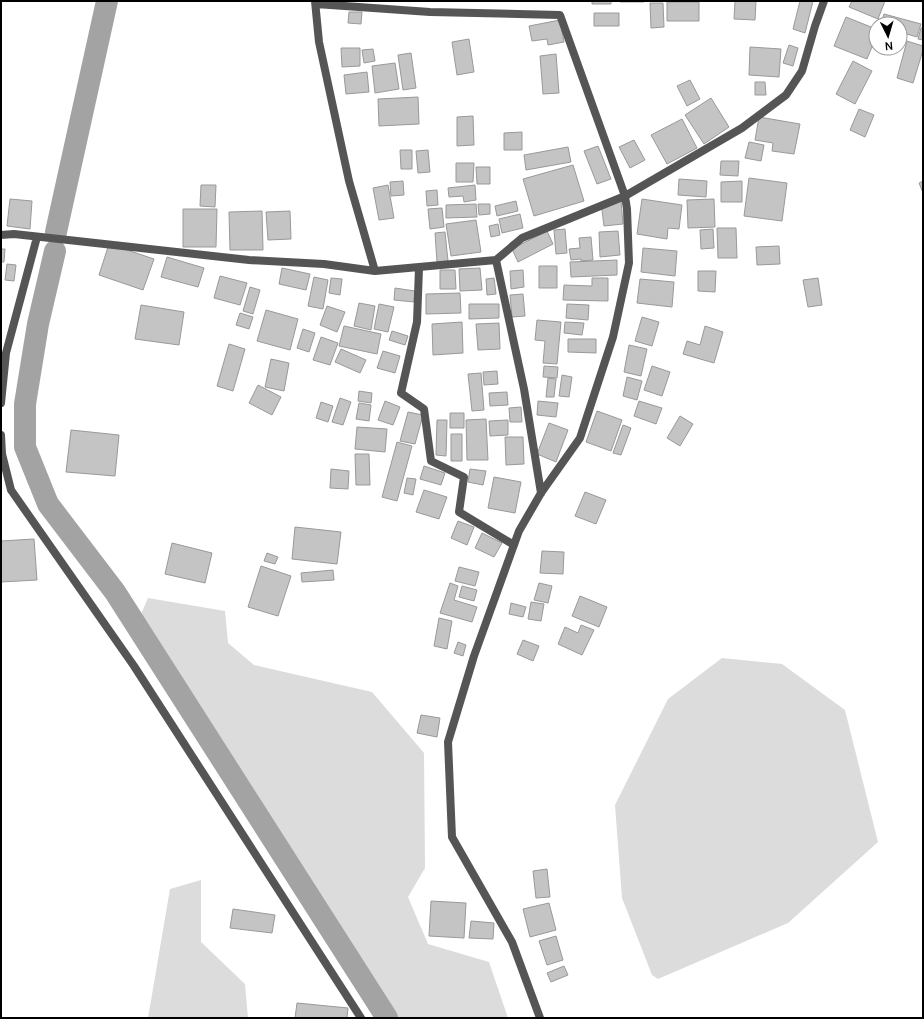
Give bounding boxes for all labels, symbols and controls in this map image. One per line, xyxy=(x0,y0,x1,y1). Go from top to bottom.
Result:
north arrow xyxy=(868,16,908,56)
text: N xyxy=(884,39,894,54)

